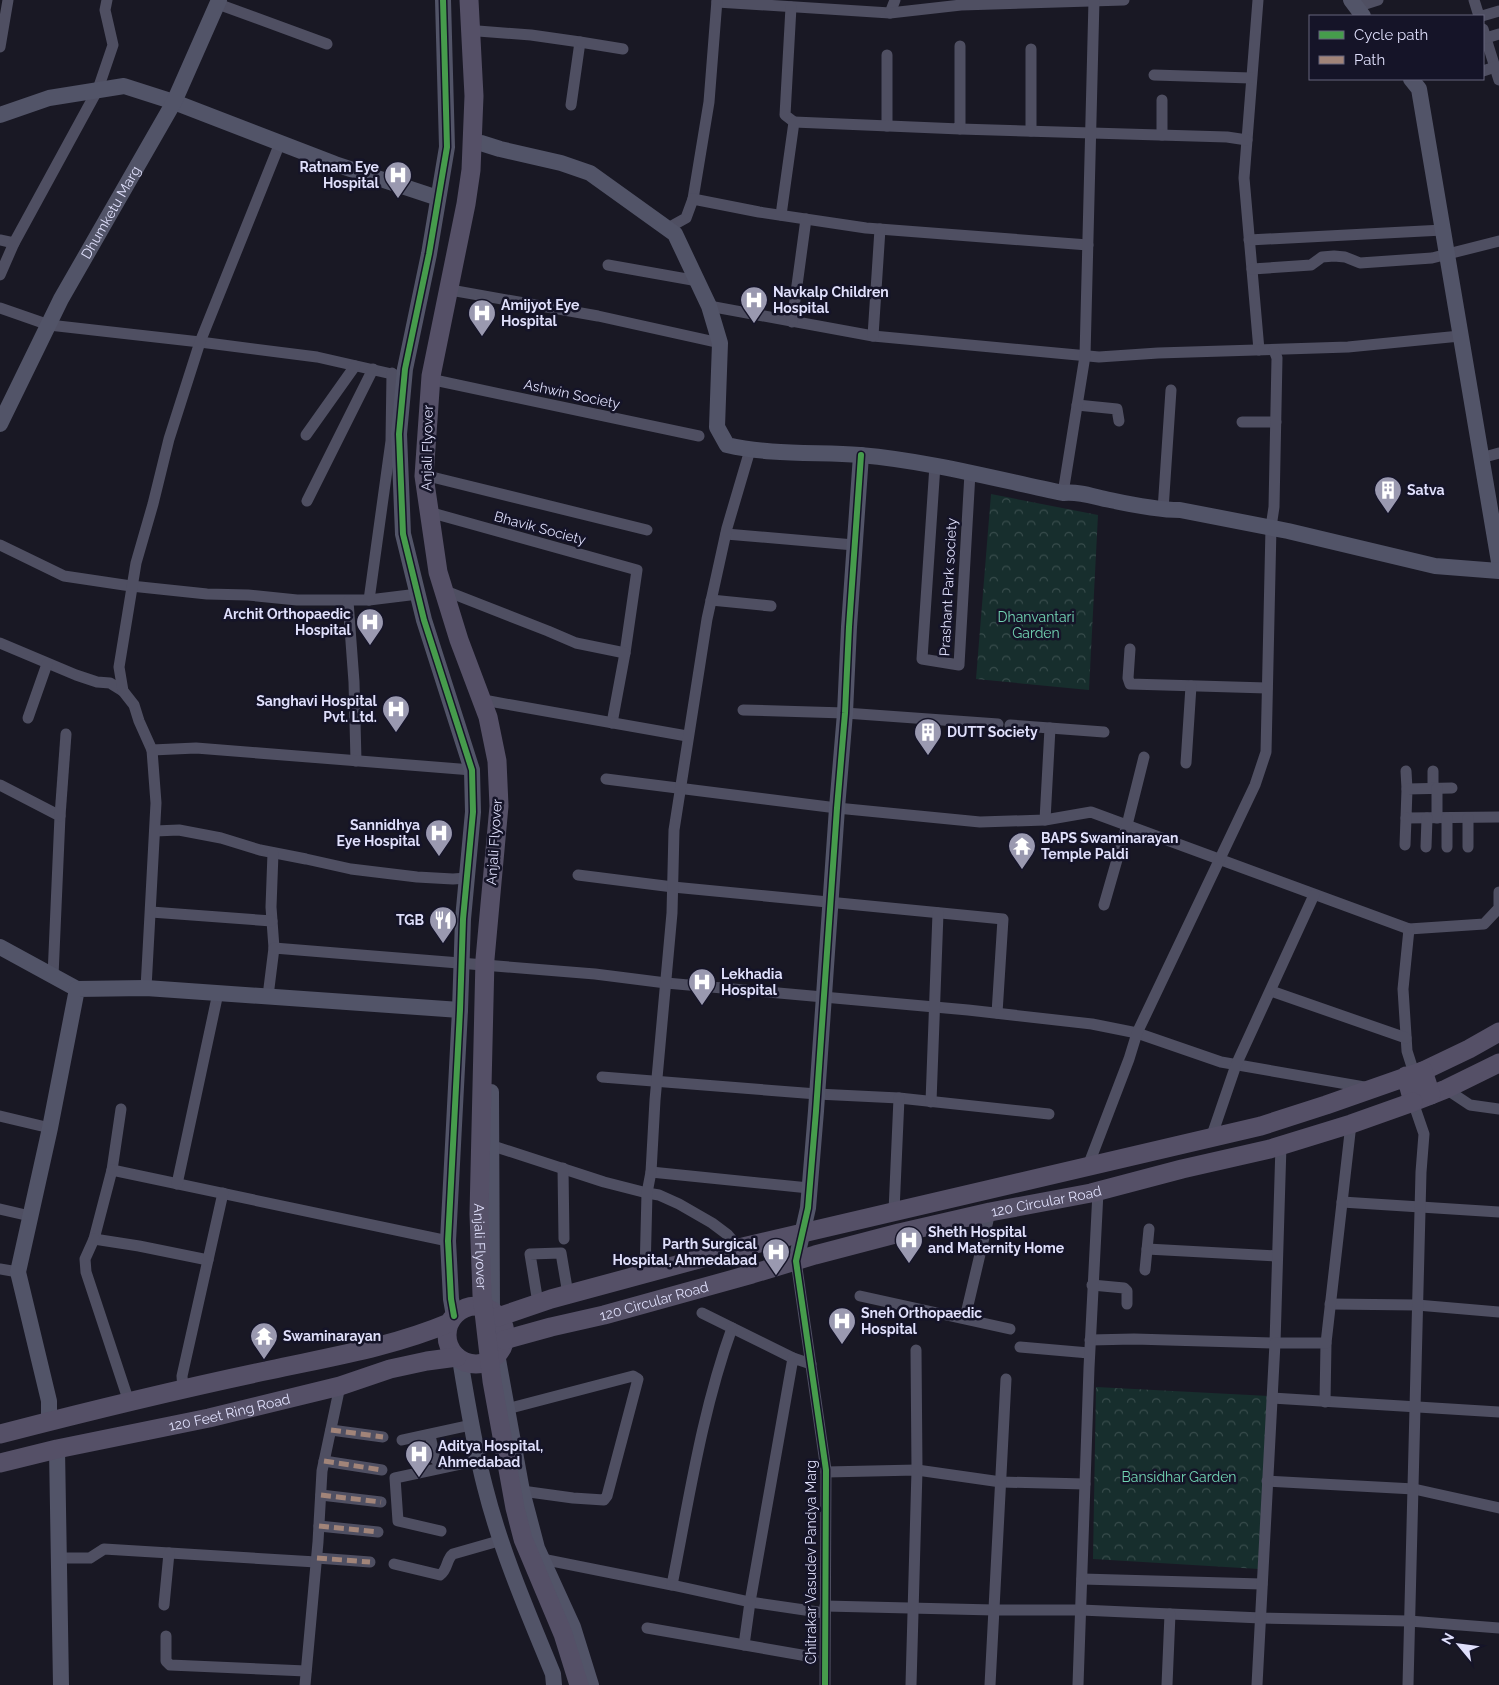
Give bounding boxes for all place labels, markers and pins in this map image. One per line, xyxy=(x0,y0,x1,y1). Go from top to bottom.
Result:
place label: Ratnam Eye Hospital xyxy=(299,159,380,191)
hospital icon: Ratnam Eye Hospital xyxy=(383,160,413,199)
place label: Navkalp Children Hospital xyxy=(773,284,889,316)
hospital icon: Navkalp Children Hospital xyxy=(739,285,769,324)
place label: Amijyot Eye Hospital xyxy=(501,297,580,329)
hospital icon: Amijyot Eye Hospital xyxy=(467,298,497,337)
building icon: Satva xyxy=(1373,475,1403,514)
place label: Satva xyxy=(1407,482,1444,498)
place label: Archit Orthopaedic Hospital xyxy=(224,606,352,638)
hospital icon: Archit Orthopaedic Hospital xyxy=(355,607,385,646)
place label: Sanghavi Hospital Pvt. Ltd. xyxy=(256,693,378,725)
hospital icon: Sanghavi Hospital Pvt. Ltd. xyxy=(381,694,411,733)
building icon: DUTT Society xyxy=(913,717,943,756)
place label: DUTT Society xyxy=(947,724,1038,740)
place label: Sannidhya Eye Hospital xyxy=(337,817,421,849)
hospital icon: Sannidhya Eye Hospital xyxy=(424,818,454,857)
place label: BAPS Swaminarayan Temple Paldi xyxy=(1041,830,1179,862)
temple icon: BAPS Swaminarayan Temple Paldi xyxy=(1007,831,1037,870)
restaurant icon: TGB xyxy=(428,905,458,944)
place label: TGB xyxy=(396,912,424,928)
place label: Lekhadia Hospital xyxy=(721,966,782,998)
hospital icon: Lekhadia Hospital xyxy=(687,967,717,1006)
place label: Sheth Hospital and Maternity Home xyxy=(928,1224,1065,1256)
hospital icon: Sheth Hospital and Maternity Home xyxy=(894,1225,924,1264)
place label: Parth Surgical Hospital, Ahmedabad xyxy=(613,1236,758,1268)
hospital icon: Parth Surgical Hospital, Ahmedabad xyxy=(761,1237,791,1276)
place label: Sneh Orthopaedic Hospital xyxy=(861,1305,982,1337)
hospital icon: Sneh Orthopaedic Hospital xyxy=(827,1306,857,1345)
temple icon: Swaminarayan xyxy=(249,1321,279,1360)
place label: Swaminarayan xyxy=(283,1328,381,1344)
place label: Aditya Hospital, Ahmedabad xyxy=(438,1438,543,1470)
hospital icon: Aditya Hospital, Ahmedabad xyxy=(404,1439,434,1478)

